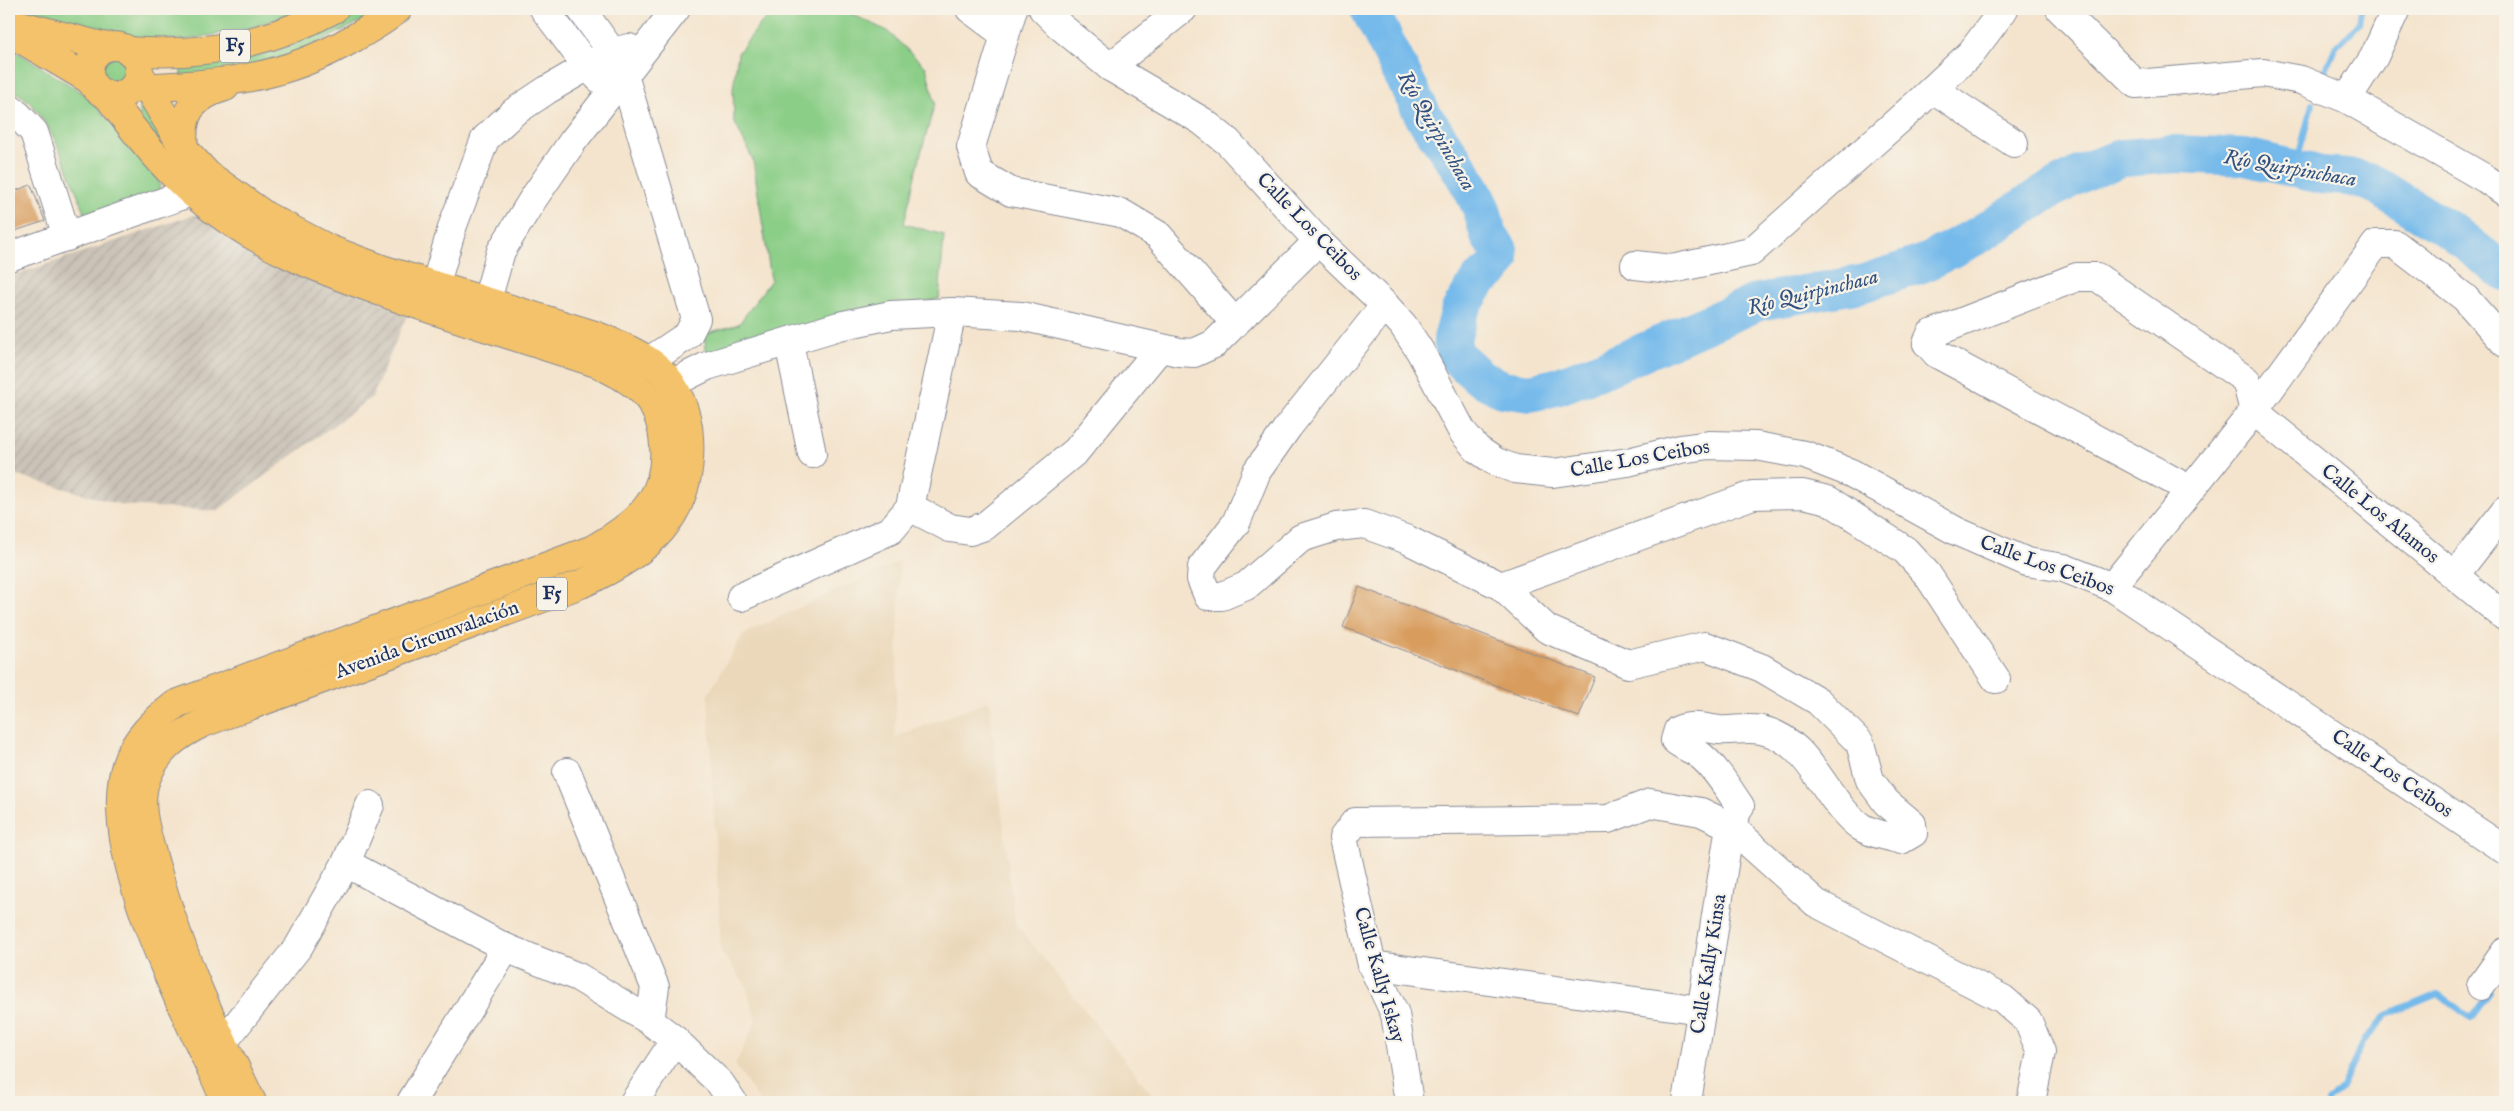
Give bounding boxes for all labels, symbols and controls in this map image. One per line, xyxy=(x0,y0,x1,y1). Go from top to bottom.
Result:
road number: F5 xyxy=(220,29,250,62)
water label: Río Quirpinchaca xyxy=(1391,66,1481,196)
water label: Río Quirpinchaca xyxy=(2222,144,2358,194)
street label: Calle Los Ceibos xyxy=(1251,168,1367,286)
water label: Río Quirpinchaca xyxy=(1745,264,1881,322)
street label: Calle Los Ceibos xyxy=(1568,434,1712,484)
street label: Calle Los Alamos xyxy=(2316,459,2444,569)
street label: Calle Los Ceibos xyxy=(1976,530,2118,602)
road number: F5 xyxy=(537,578,567,610)
street label: Avenida Circunvalación xyxy=(331,595,523,685)
street label: Calle Los Ceibos xyxy=(2326,724,2458,824)
street label: Calle Kally Kinsa xyxy=(1686,892,1732,1036)
street label: Calle Kally Iskay xyxy=(1348,904,1410,1046)

